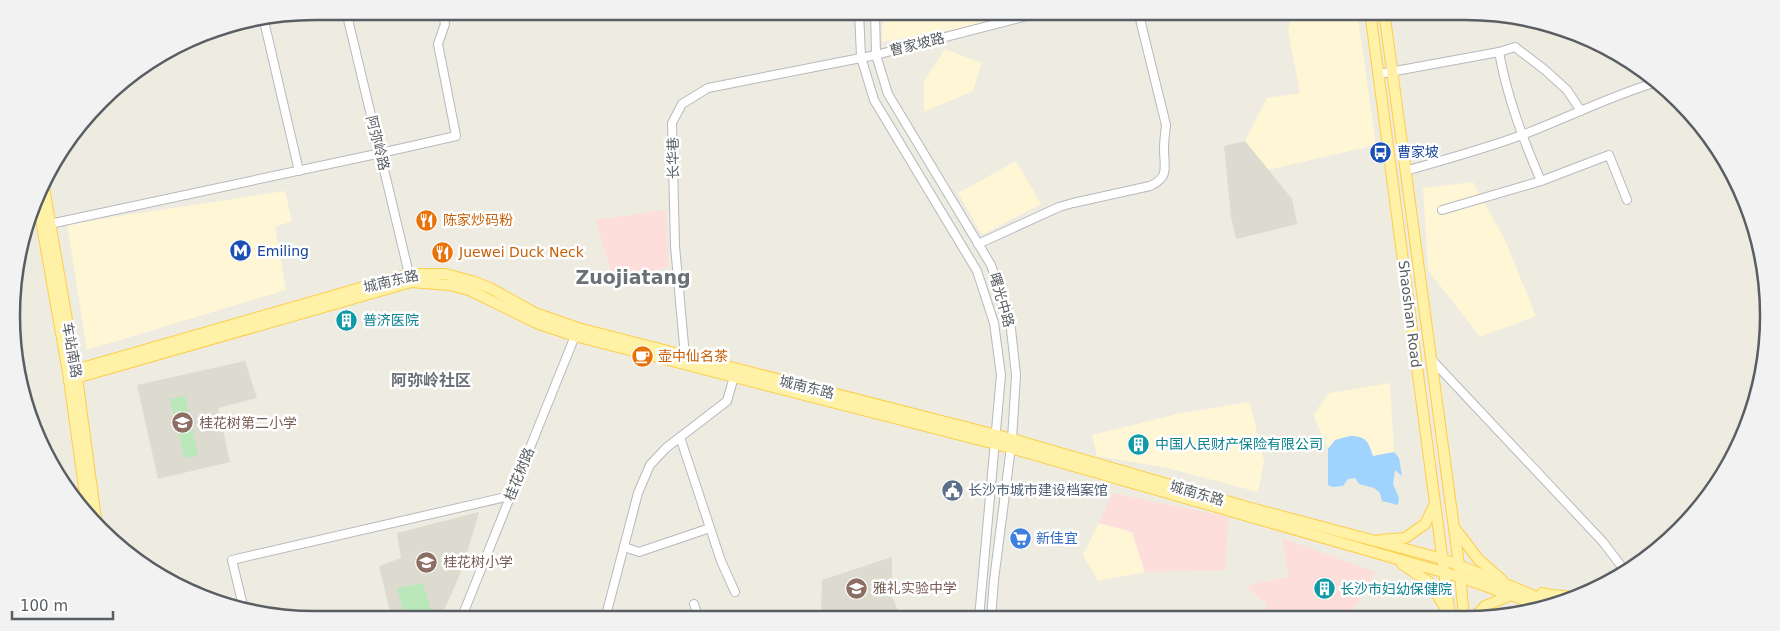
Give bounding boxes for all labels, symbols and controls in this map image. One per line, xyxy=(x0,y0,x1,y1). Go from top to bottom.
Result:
street label: 曹家坡路 xyxy=(888,29,946,59)
street label: 阿弥岭路 xyxy=(363,114,393,172)
street label: 长华巷 xyxy=(665,137,681,179)
bus stop icon: 曹家坡 xyxy=(1369,140,1393,164)
place label: 曹家坡 xyxy=(1397,144,1439,160)
restaurant icon: 陈家炒码粉 xyxy=(415,208,439,232)
place label: 陈家炒码粉 xyxy=(443,212,513,228)
metro station icon: Emiling xyxy=(229,239,253,263)
restaurant icon: Juewei Duck Neck xyxy=(431,240,455,264)
place label: Emiling xyxy=(257,243,309,259)
place label: Juewei Duck Neck xyxy=(458,244,585,260)
street label: Shaoshan Road xyxy=(1395,259,1425,369)
district label: Zuojiatang xyxy=(575,266,691,288)
street label: 城南东路 xyxy=(362,267,420,295)
street label: 曙光中路 xyxy=(987,271,1017,329)
building icon: 普济医院 xyxy=(335,308,359,332)
place label: 普济医院 xyxy=(363,312,419,328)
street label: 车站南路 xyxy=(59,321,85,379)
cafe icon: 壶中仙名茶 xyxy=(630,344,654,368)
place label: 壶中仙名茶 xyxy=(658,348,728,364)
district label: 阿弥岭社区 xyxy=(391,371,471,390)
street label: 城南东路 xyxy=(778,372,836,402)
school or university icon: 桂花树第二小学 xyxy=(171,411,195,435)
place label: 桂花树第二小学 xyxy=(199,415,297,431)
building icon: 中国人民财产保险有限公司 xyxy=(1127,432,1151,456)
place label: 中国人民财产保险有限公司 xyxy=(1155,436,1323,452)
street label: 桂花树路 xyxy=(501,445,537,503)
public building icon: 长沙市城市建设档案馆 xyxy=(940,478,964,502)
street label: 城南东路 xyxy=(1168,478,1226,508)
place label: 长沙市城市建设档案馆 xyxy=(968,482,1108,498)
supermarket icon: 新佳宜 xyxy=(1008,526,1032,550)
place label: 新佳宜 xyxy=(1036,530,1078,546)
school or university icon: 桂花树小学 xyxy=(415,550,439,574)
place label: 桂花树小学 xyxy=(443,554,513,570)
school or university icon: 雅礼实验中学 xyxy=(845,576,869,600)
building icon: 长沙市妇幼保健院 xyxy=(1312,577,1336,601)
place label: 雅礼实验中学 xyxy=(873,580,957,596)
place label: 长沙市妇幼保健院 xyxy=(1340,581,1452,597)
scale bar xyxy=(12,588,114,620)
text: 100 m xyxy=(20,597,68,615)

